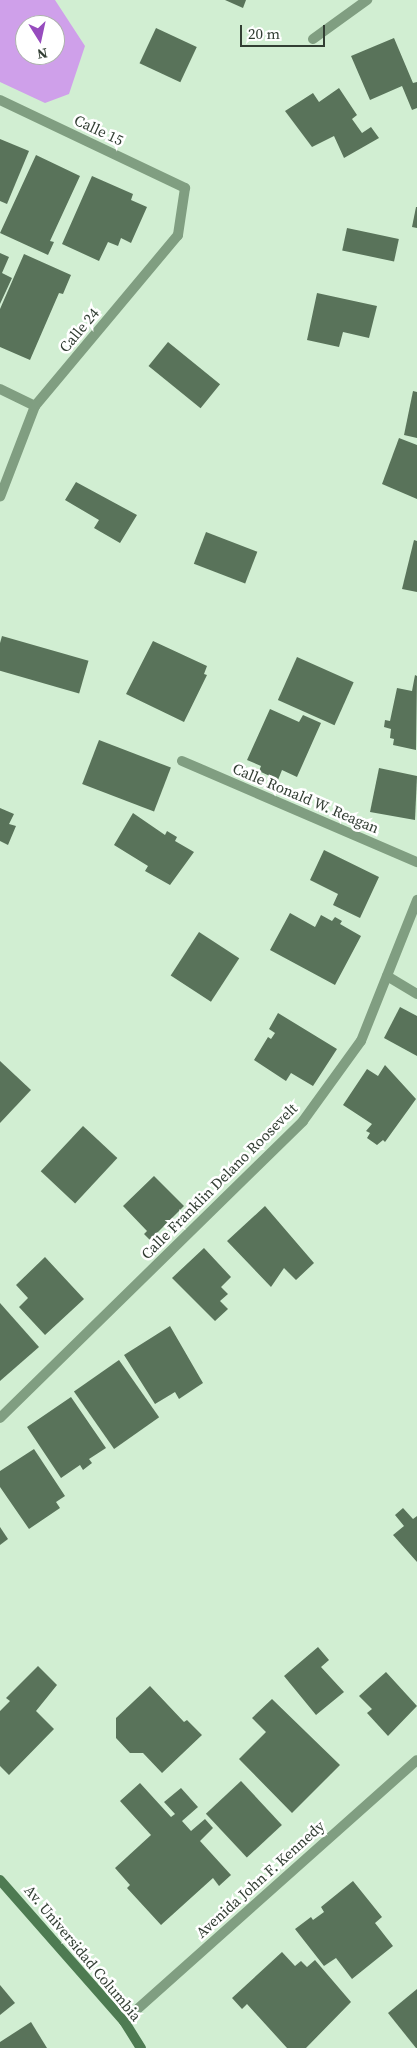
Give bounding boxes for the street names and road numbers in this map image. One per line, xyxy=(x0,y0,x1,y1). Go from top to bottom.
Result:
street label: Calle 15 xyxy=(72,111,126,149)
street label: Calle 24 xyxy=(55,304,103,356)
street label: Calle Ronald W. Reagan xyxy=(230,759,382,837)
street label: Calle Franklin Delano Roosevelt xyxy=(137,1099,301,1263)
street label: Avenida John F. Kennedy xyxy=(192,1817,328,1941)
street label: Av. Universidad Columbia xyxy=(21,1881,145,2025)

